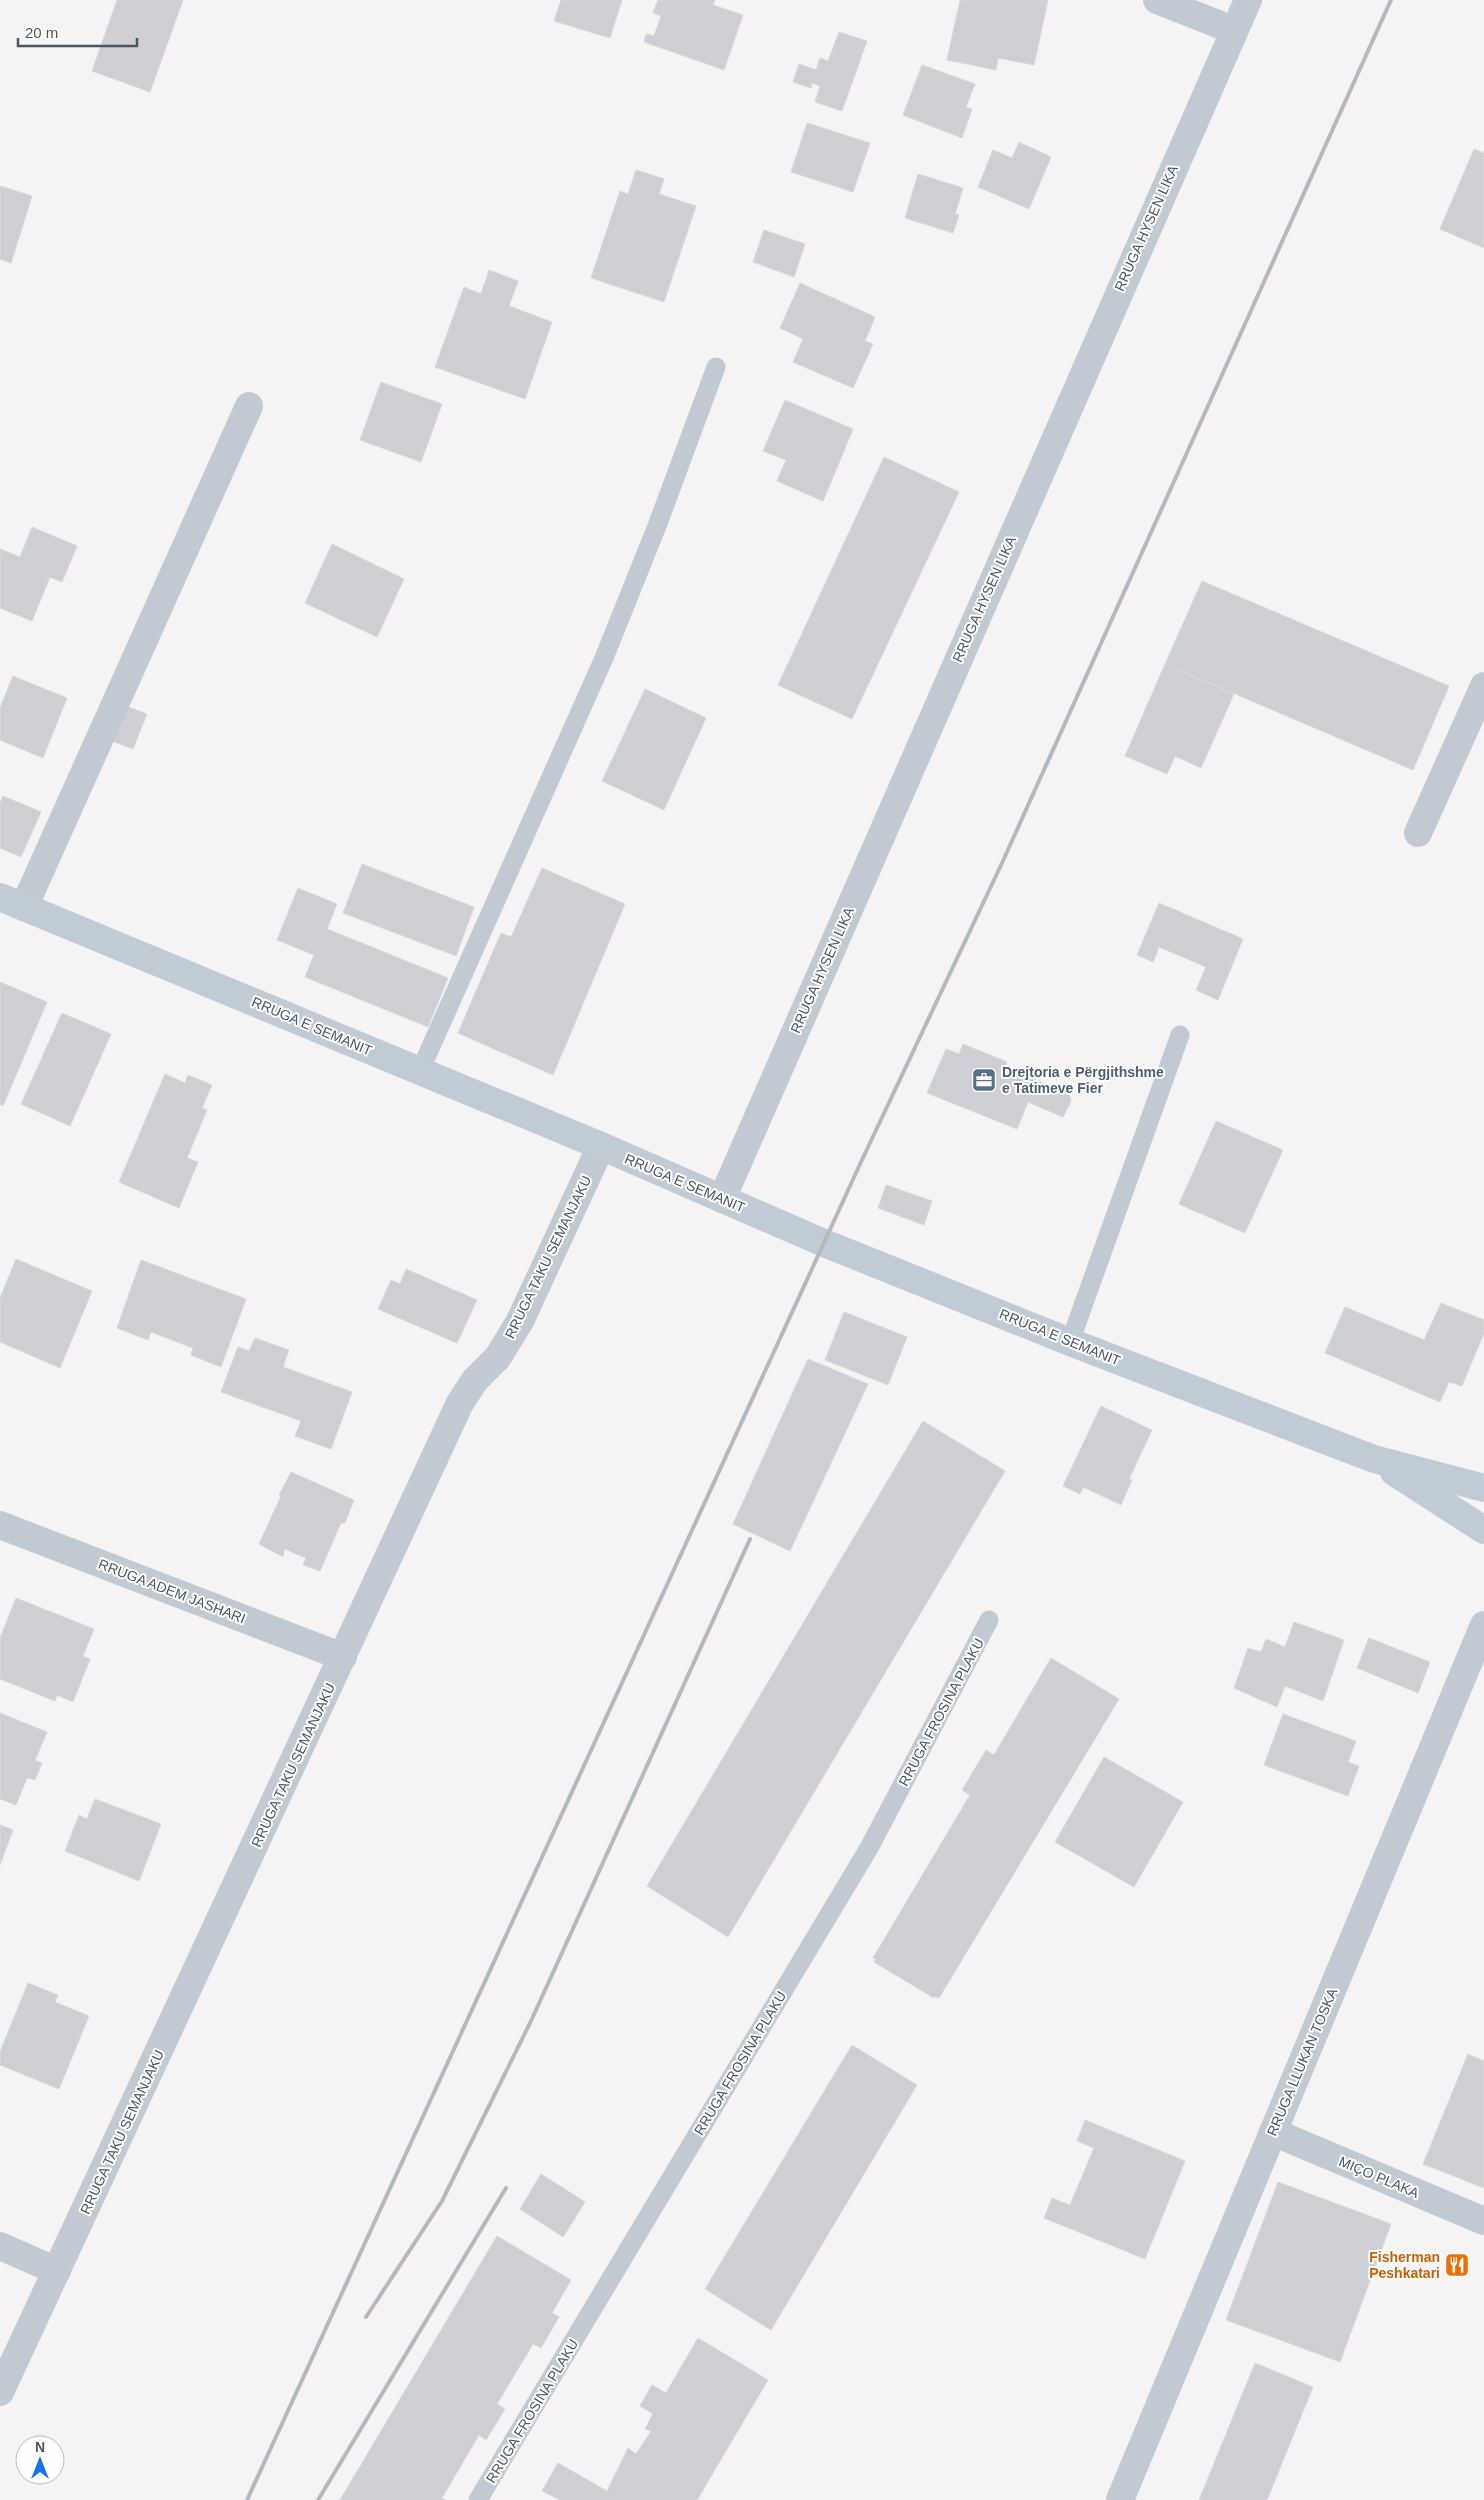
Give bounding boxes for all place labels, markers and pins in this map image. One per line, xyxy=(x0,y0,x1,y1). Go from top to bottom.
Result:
place label: Drejtoria e Përgjithshme e Tatimeve Fier xyxy=(1002,1064,1164,1096)
office icon: Drejtoria e Përgjithshme e Tatimeve Fier xyxy=(971,1067,997,1093)
place label: Fisherman Peshkatari xyxy=(1369,2249,1440,2281)
restaurant icon: Fisherman Peshkatari xyxy=(1444,2252,1470,2278)

